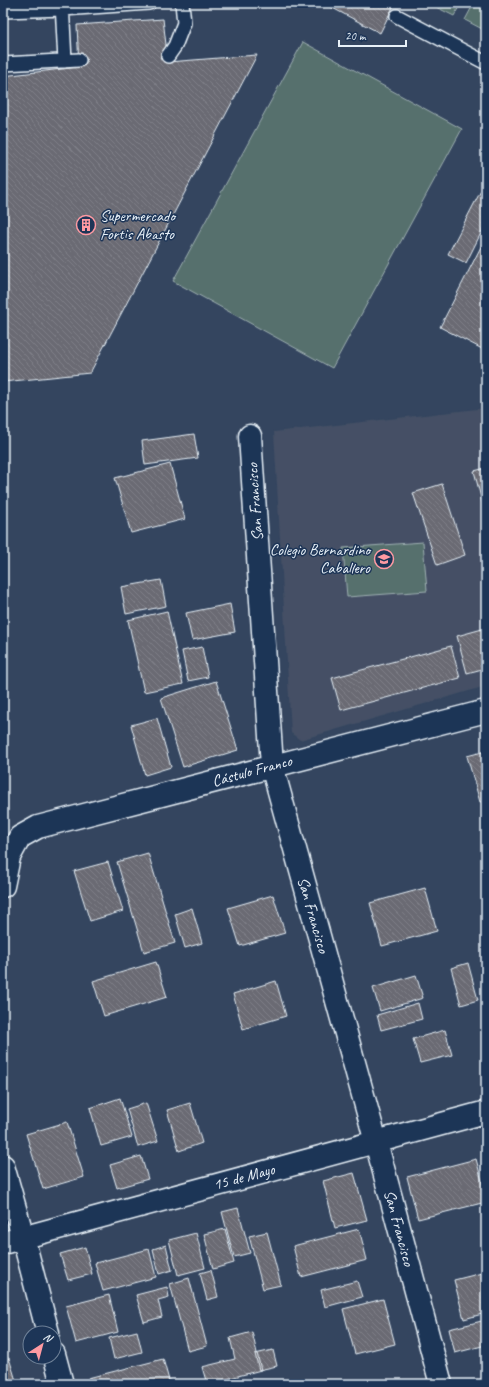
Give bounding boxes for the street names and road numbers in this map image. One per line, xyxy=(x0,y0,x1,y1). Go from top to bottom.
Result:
street label: San Francisco xyxy=(242,461,268,542)
street label: Cástulo Franco xyxy=(210,750,295,791)
street label: San Francisco xyxy=(293,875,334,957)
street label: 15 de Mayo xyxy=(211,1159,278,1195)
street label: San Francisco xyxy=(379,1188,419,1270)

